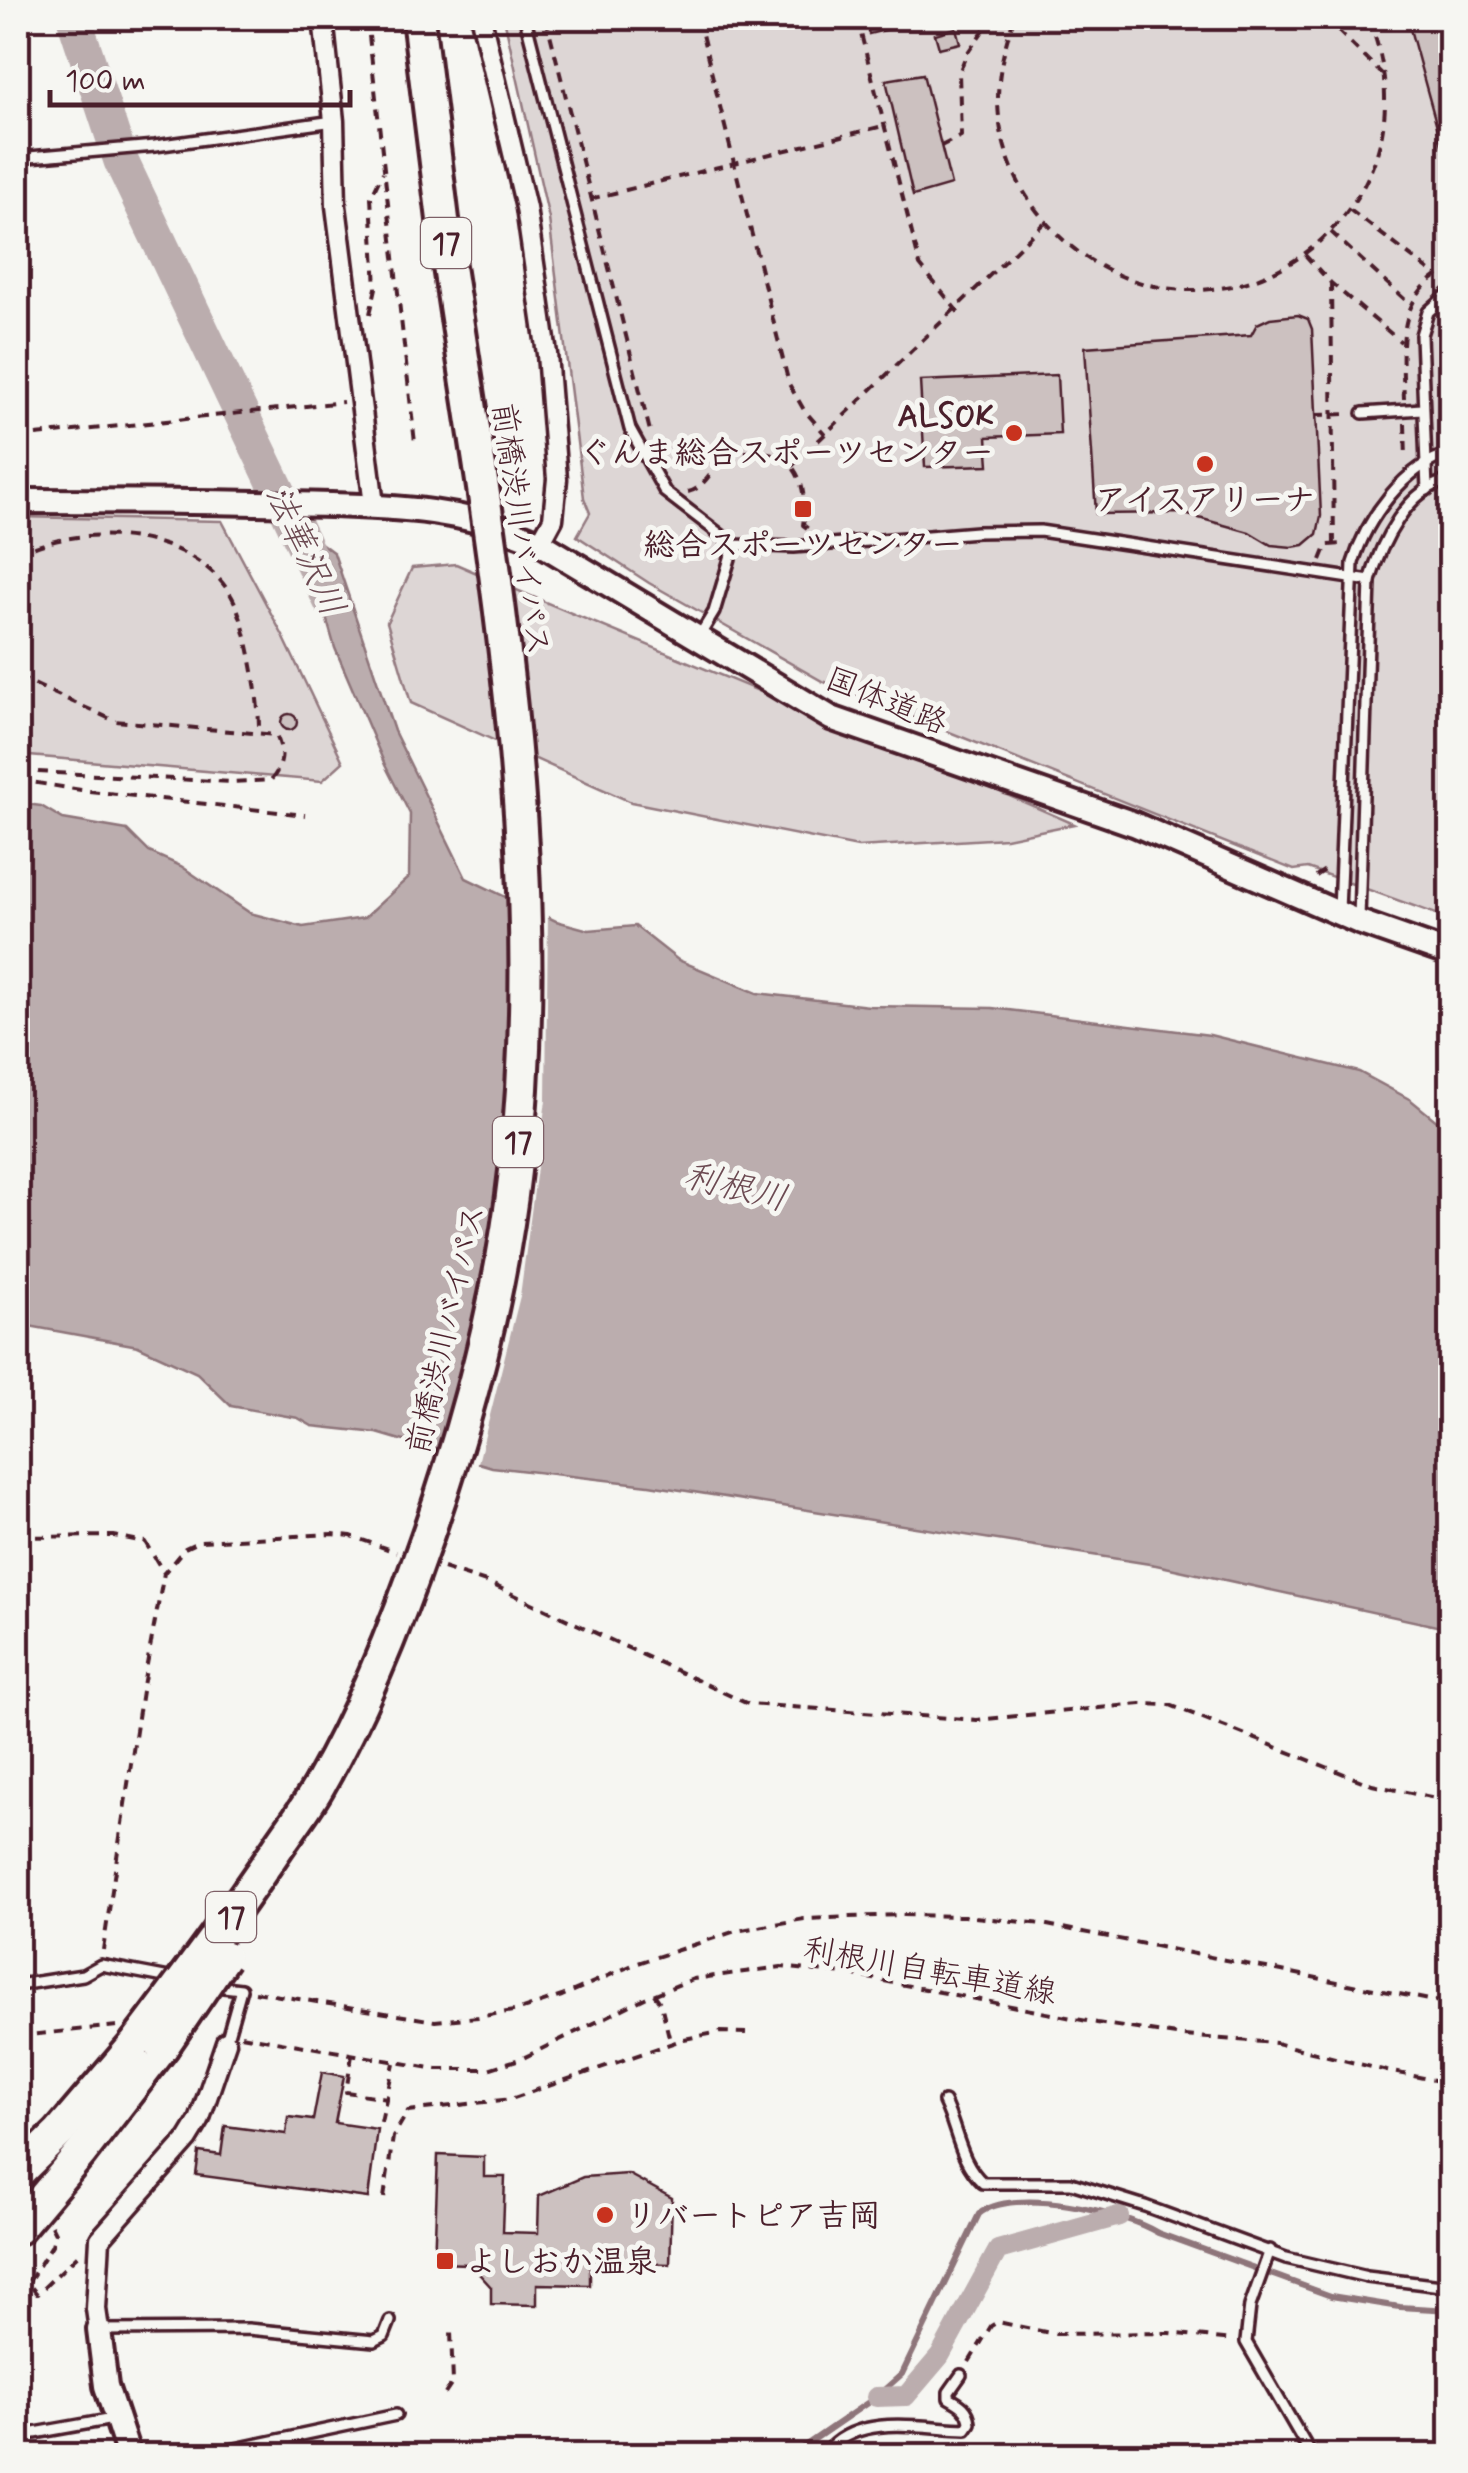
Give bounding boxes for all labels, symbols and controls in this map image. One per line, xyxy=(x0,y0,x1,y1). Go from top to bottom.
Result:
scale bar xyxy=(50,45,350,107)
text: 100 m xyxy=(65,62,146,101)
road number: 17 xyxy=(421,218,471,268)
place label: ALSOK ぐんま総合スポーツセンター xyxy=(578,396,994,475)
street label: 前橋渋川バイパス xyxy=(481,400,559,659)
marker: ALSOK ぐんま総合スポーツセンター xyxy=(1003,422,1025,444)
marker: アイスアリーナ xyxy=(1194,453,1216,475)
water label: 法華沢川 xyxy=(254,478,355,624)
place label: アイスアリーナ xyxy=(1095,480,1315,522)
marker: 総合スポーツセンター xyxy=(792,498,814,520)
place label: 総合スポーツセンター xyxy=(643,525,963,567)
street label: 国体道路 xyxy=(819,658,953,745)
road number: 17 xyxy=(493,1117,543,1167)
water label: 利根川 xyxy=(679,1153,792,1223)
street label: 前橋渋川バイパス xyxy=(398,1200,496,1459)
road number: 17 xyxy=(206,1892,256,1942)
street label: 利根川自転車道線 xyxy=(800,1929,1059,2015)
place label: リバートピア吉岡 xyxy=(625,2196,881,2238)
marker: リバートピア吉岡 xyxy=(594,2204,616,2226)
place label: よしおか温泉 xyxy=(465,2242,657,2284)
marker: よしおか温泉 xyxy=(434,2250,456,2272)

